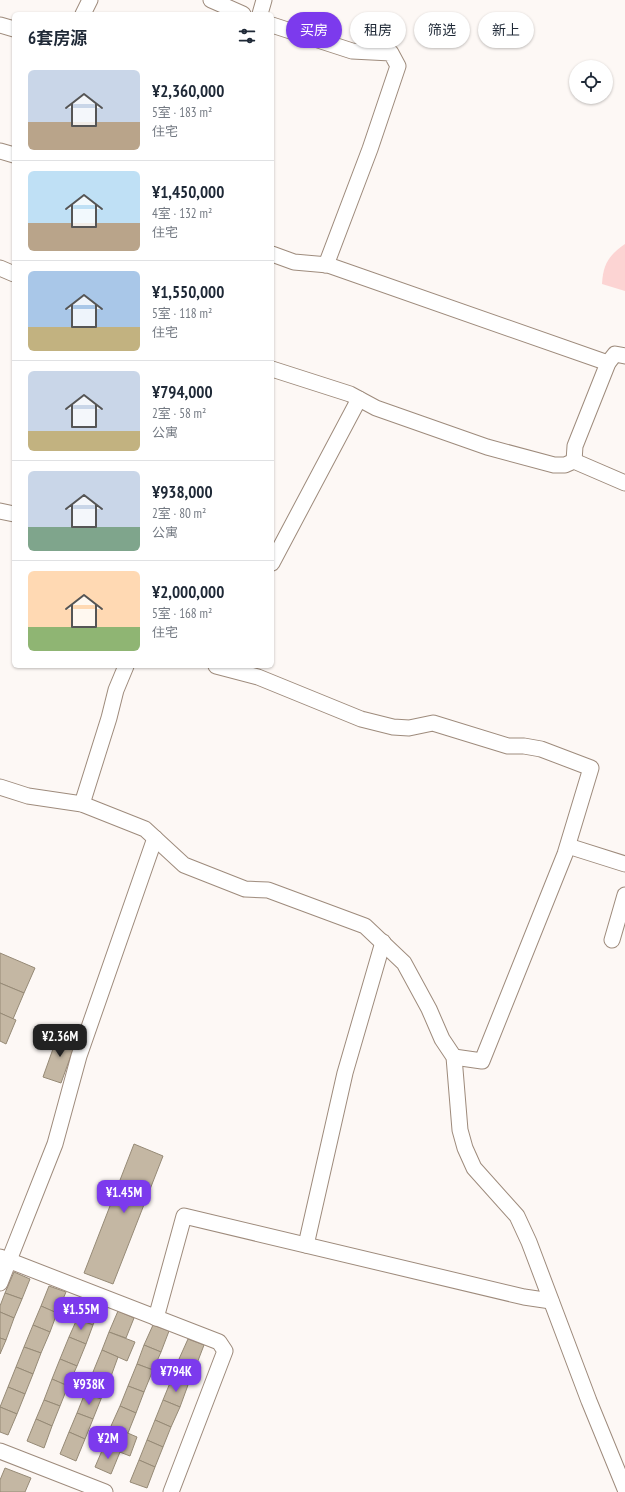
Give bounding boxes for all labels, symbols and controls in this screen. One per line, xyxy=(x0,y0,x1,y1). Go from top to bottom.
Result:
chip: 买房 xyxy=(286,12,342,48)
chip: 租房 xyxy=(350,12,406,48)
chip: 筛选 xyxy=(414,12,470,48)
chip: 新上 xyxy=(478,12,534,48)
icon: filters xyxy=(236,25,258,47)
text: 6套房源 xyxy=(28,27,87,49)
map controls xyxy=(569,60,613,104)
button: locate xyxy=(569,60,613,104)
text: ¥2,360,000 xyxy=(152,80,224,102)
icon: home xyxy=(60,86,108,134)
text: 5室 · 183 m² xyxy=(152,104,212,121)
text: 住宅 xyxy=(152,123,178,140)
text: ¥1,450,000 xyxy=(152,181,224,203)
icon: home xyxy=(60,187,108,235)
text: 4室 · 132 m² xyxy=(152,205,212,222)
text: 住宅 xyxy=(152,224,178,241)
text: ¥1,550,000 xyxy=(152,281,224,303)
icon: home xyxy=(60,287,108,335)
text: 5室 · 118 m² xyxy=(152,305,212,322)
text: 住宅 xyxy=(152,324,178,341)
text: ¥794,000 xyxy=(152,381,213,403)
icon: home xyxy=(60,387,108,435)
text: 2室 · 58 m² xyxy=(152,405,206,422)
text: 公寓 xyxy=(152,424,178,441)
text: ¥938,000 xyxy=(152,481,213,503)
icon: home xyxy=(60,487,108,535)
text: 2室 · 80 m² xyxy=(152,505,206,522)
text: 公寓 xyxy=(152,524,178,541)
text: ¥2,000,000 xyxy=(152,581,224,603)
icon: home xyxy=(60,587,108,635)
text: 5室 · 168 m² xyxy=(152,605,212,622)
text: 住宅 xyxy=(152,624,178,641)
pin: ¥2.36M xyxy=(27,1024,93,1058)
text: ¥2.36M xyxy=(42,1028,78,1045)
pin: ¥1.45M xyxy=(91,1180,157,1214)
text: ¥1.45M xyxy=(106,1184,142,1201)
pin: ¥1.55M xyxy=(48,1297,114,1331)
text: ¥1.55M xyxy=(63,1301,99,1318)
pin: ¥794K xyxy=(148,1359,204,1393)
text: ¥794K xyxy=(160,1363,192,1380)
pin: ¥938K xyxy=(61,1372,117,1406)
text: ¥938K xyxy=(73,1376,105,1393)
pin: ¥2M xyxy=(89,1426,127,1460)
text: ¥2M xyxy=(97,1430,119,1447)

